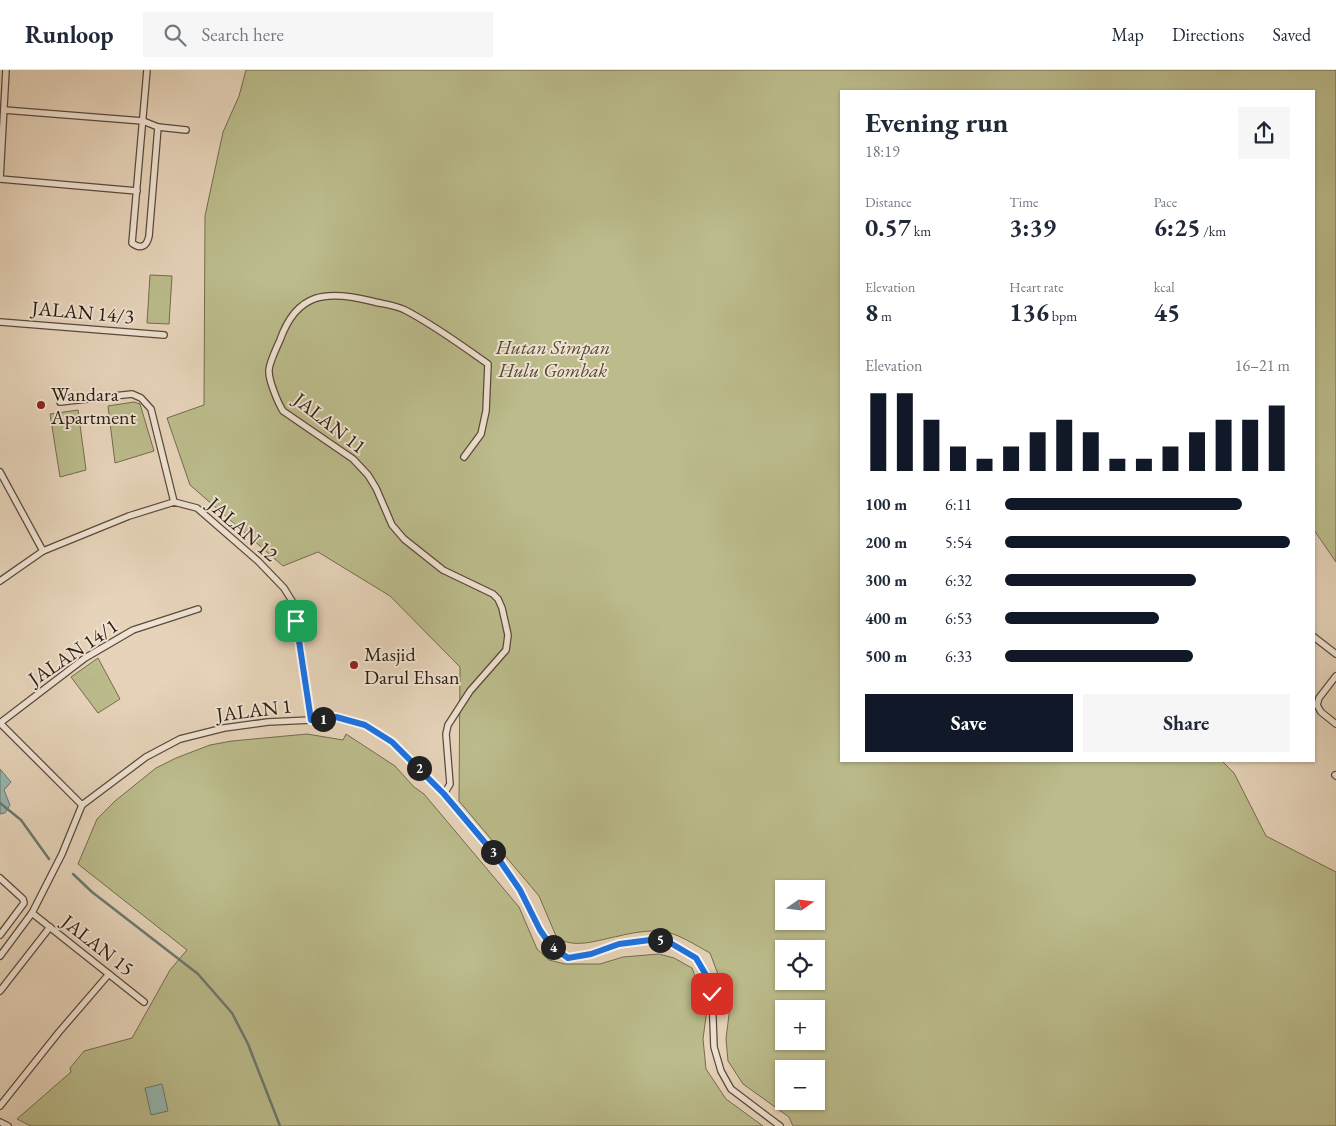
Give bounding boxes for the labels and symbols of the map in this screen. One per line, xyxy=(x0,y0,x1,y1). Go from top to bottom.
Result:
street label: JALAN 14/3 xyxy=(29,294,135,329)
park label: Hutan Simpan Hulu Gombak xyxy=(495,334,610,383)
place label: Wandara Apartment xyxy=(50,381,137,430)
street label: JALAN 11 xyxy=(287,385,372,459)
marker: Wandara Apartment xyxy=(35,399,47,411)
street label: JALAN 12 xyxy=(201,490,284,567)
pin xyxy=(275,600,317,642)
street label: JALAN 14/1 xyxy=(21,612,123,693)
place label: Masjid Darul Ehsan xyxy=(364,641,460,690)
marker: Masjid Darul Ehsan xyxy=(348,659,360,671)
street label: JALAN 1 xyxy=(213,692,293,728)
pin: 1 xyxy=(310,706,336,732)
pin: 2 xyxy=(406,756,432,780)
pin: 3 xyxy=(480,840,506,864)
north arrow xyxy=(775,880,825,930)
street label: JALAN 15 xyxy=(55,907,140,981)
pin: 5 xyxy=(648,928,672,952)
pin: 4 xyxy=(540,934,566,960)
pin xyxy=(691,973,733,1015)

